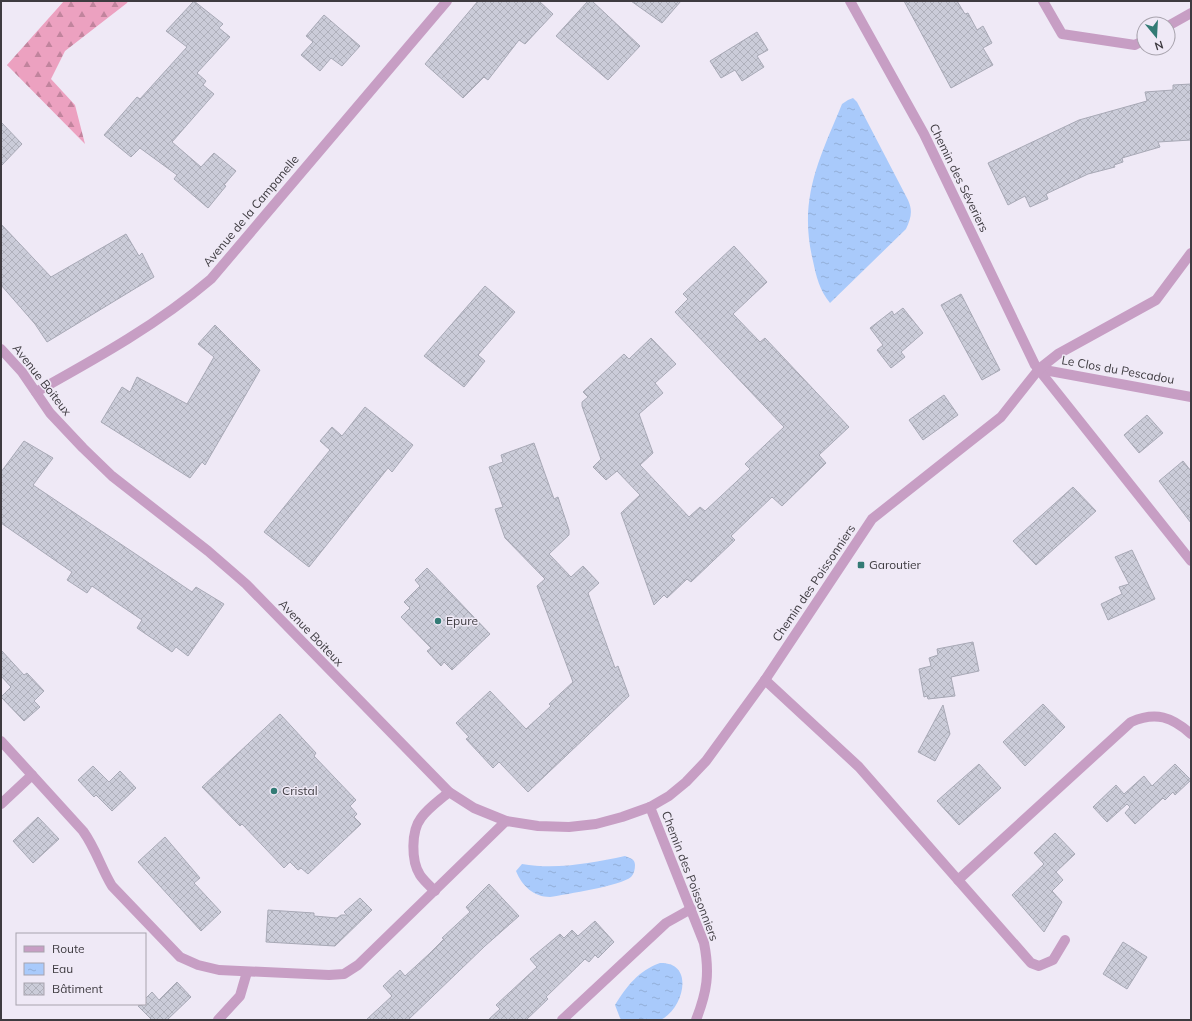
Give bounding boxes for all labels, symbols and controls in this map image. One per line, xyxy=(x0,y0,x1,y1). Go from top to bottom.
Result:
north arrow xyxy=(1136,16,1176,56)
text: N xyxy=(1153,38,1165,53)
street label: Chemin des Séveriers xyxy=(927,121,992,235)
street label: Avenue de la Campanelle xyxy=(200,152,302,269)
street label: Avenue Boiteux xyxy=(10,341,75,419)
street label: Le Clos du Pescadou xyxy=(1060,352,1176,387)
street label: Chemin des Poissonniers xyxy=(769,521,858,644)
place label: Garoutier xyxy=(869,557,922,572)
marker: Garoutier xyxy=(856,560,866,570)
street label: Avenue Boiteux xyxy=(276,596,347,670)
place label: Epure xyxy=(446,613,478,628)
marker: Epure xyxy=(433,616,443,626)
place label: Cristal xyxy=(282,783,318,798)
marker: Cristal xyxy=(269,786,279,796)
street label: Chemin des Poissonniers xyxy=(659,809,722,943)
legend xyxy=(16,933,146,1005)
text: Route xyxy=(52,941,85,956)
text: Eau xyxy=(52,961,73,976)
text: Bâtiment xyxy=(52,981,103,996)

